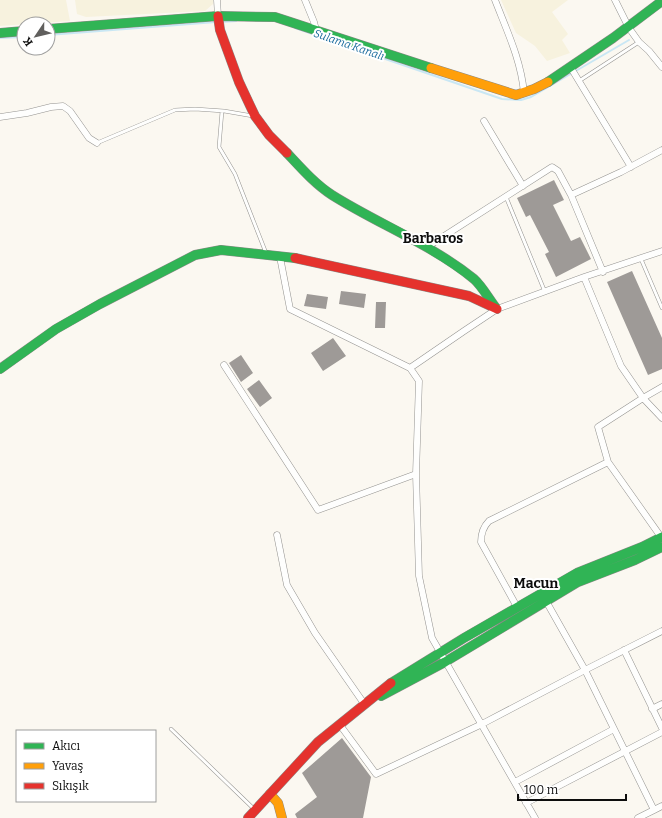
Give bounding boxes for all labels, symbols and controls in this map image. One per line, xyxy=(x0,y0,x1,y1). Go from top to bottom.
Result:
north arrow xyxy=(16,16,56,56)
water label: Sulama Kanalı xyxy=(312,27,386,63)
text: K xyxy=(21,34,36,48)
district label: Barbaros xyxy=(403,230,463,247)
district label: Macun xyxy=(514,575,558,592)
legend xyxy=(16,730,156,802)
text: Akıcı xyxy=(52,739,81,753)
text: Yavaş xyxy=(52,759,84,773)
scale bar xyxy=(518,776,626,802)
text: Sıkışık xyxy=(52,779,89,793)
text: 100 m xyxy=(524,783,559,797)

